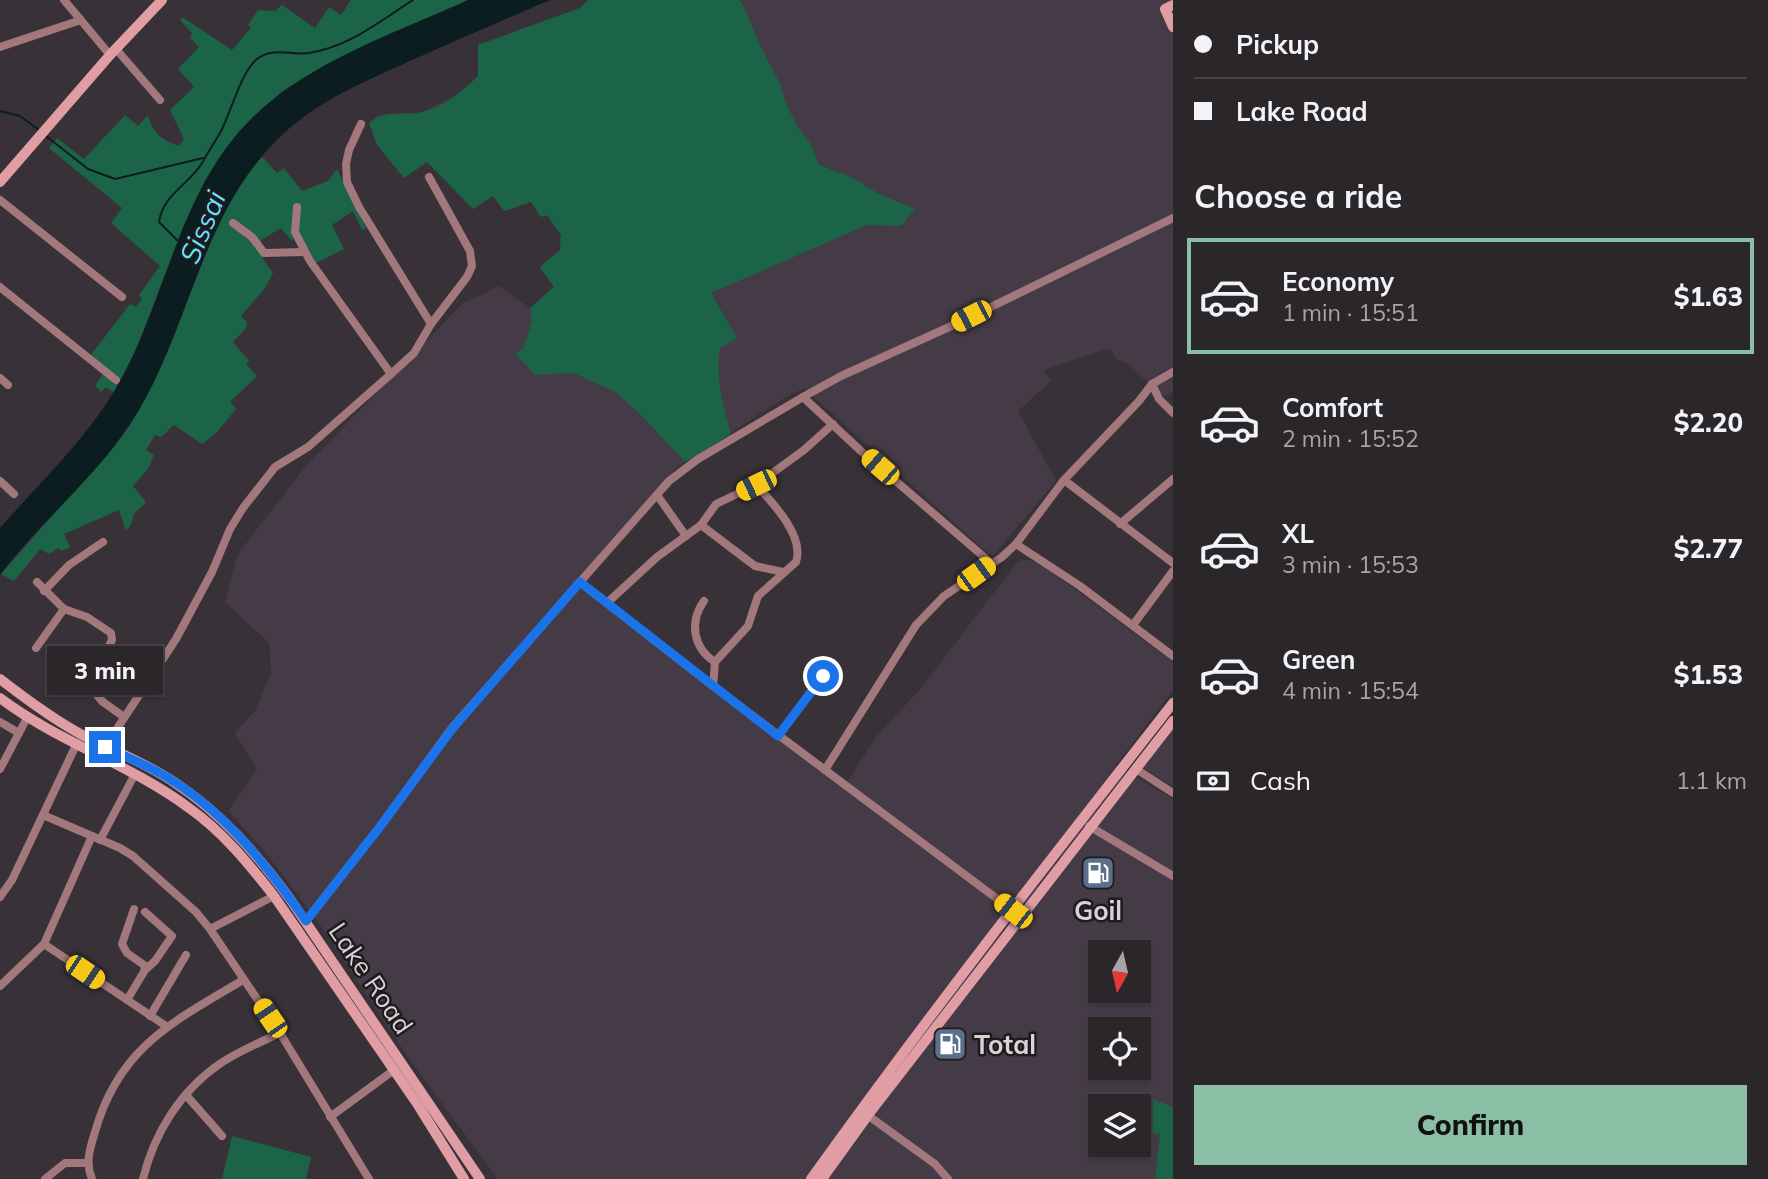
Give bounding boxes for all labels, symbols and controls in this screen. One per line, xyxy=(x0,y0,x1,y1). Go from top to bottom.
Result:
text: Pickup xyxy=(1236,28,1319,61)
text: Lake Road xyxy=(1236,95,1368,128)
text: Choose a ride xyxy=(1194,176,1402,216)
water label: Sissai xyxy=(171,185,233,269)
icon: car xyxy=(1198,265,1261,328)
text: Economy xyxy=(1282,265,1394,298)
text: $1.63 xyxy=(1674,280,1743,313)
car xyxy=(948,297,995,335)
text: 1 min · 15:51 xyxy=(1282,298,1419,327)
icon: car xyxy=(1198,391,1261,454)
text: Comfort xyxy=(1282,391,1383,424)
text: $2.20 xyxy=(1674,406,1743,439)
text: 2 min · 15:52 xyxy=(1282,424,1419,453)
car xyxy=(858,445,903,489)
car xyxy=(733,466,780,504)
icon: car xyxy=(1198,517,1261,580)
text: XL xyxy=(1282,517,1314,550)
text: $2.77 xyxy=(1674,532,1743,565)
text: 3 min · 15:53 xyxy=(1282,550,1419,579)
car xyxy=(953,553,1000,595)
icon: car xyxy=(1198,643,1261,706)
text: Green xyxy=(1282,643,1355,676)
callout: 3 min xyxy=(47,646,163,694)
text: 3 min xyxy=(74,656,136,685)
text: $1.53 xyxy=(1674,658,1743,691)
route start xyxy=(807,660,839,692)
text: 4 min · 15:54 xyxy=(1282,676,1419,705)
route end xyxy=(89,731,121,763)
icon: cash xyxy=(1194,762,1232,800)
text: Cash xyxy=(1250,764,1311,797)
text: 1.1 km xyxy=(1676,766,1747,795)
fuel station icon: Goil xyxy=(1079,854,1117,892)
car xyxy=(990,890,1037,932)
place label: Goil xyxy=(1074,894,1122,927)
street label: Lake Road xyxy=(322,916,420,1040)
north arrow xyxy=(1088,940,1152,1003)
map controls xyxy=(1088,940,1151,1157)
car xyxy=(62,952,109,992)
car xyxy=(250,995,291,1041)
button: locate xyxy=(1088,1017,1151,1080)
fuel station icon: Total xyxy=(931,1025,969,1063)
place label: Total xyxy=(974,1028,1036,1061)
button: Confirm xyxy=(1194,1085,1747,1165)
button: layers xyxy=(1088,1094,1151,1157)

